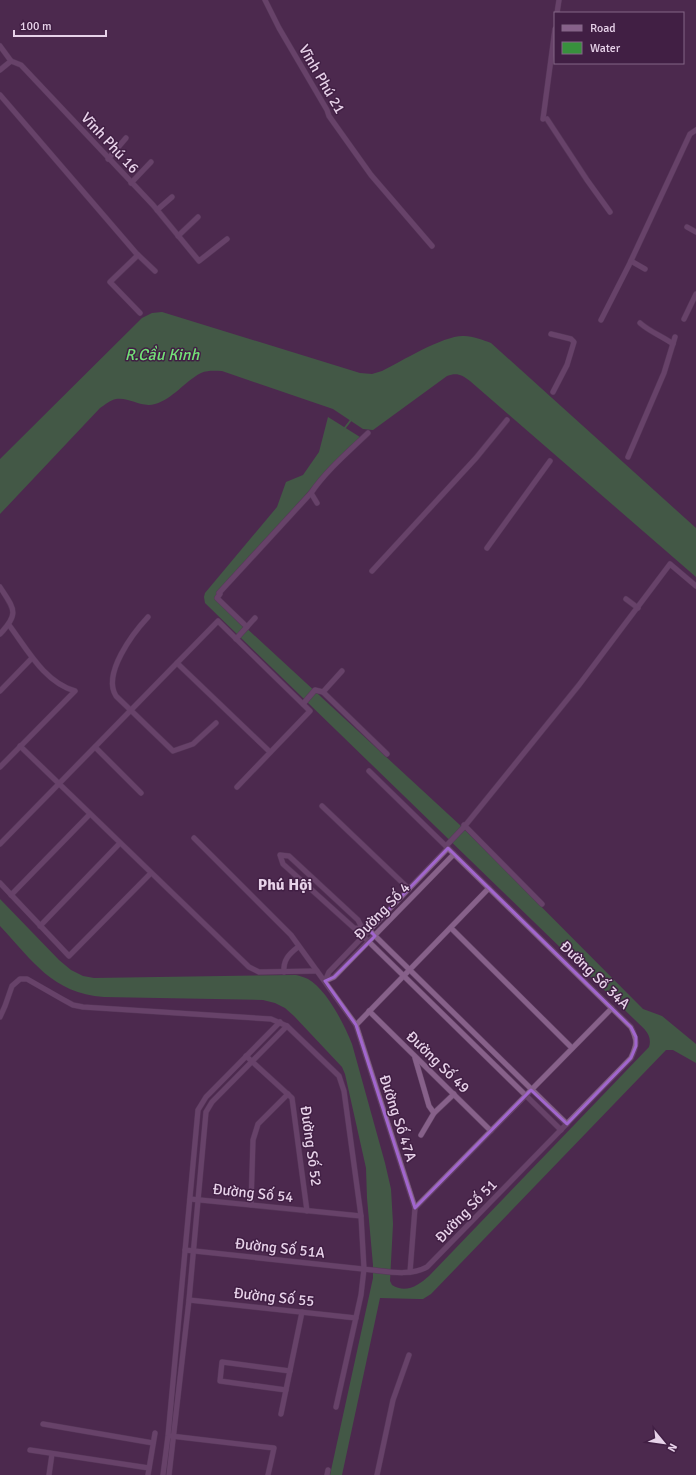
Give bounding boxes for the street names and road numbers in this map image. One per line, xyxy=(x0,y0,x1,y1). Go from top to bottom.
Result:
street label: Vĩnh Phú 21 xyxy=(295,41,349,117)
street label: Vĩnh Phú 16 xyxy=(77,109,143,177)
street label: Đường Số 4 xyxy=(350,879,414,943)
street label: Đường Số 34A xyxy=(556,937,634,1013)
street label: Đường Số 49 xyxy=(403,1027,473,1097)
street label: Đường Số 47A xyxy=(375,1072,421,1164)
street label: Đường Số 52 xyxy=(296,1105,326,1187)
street label: Đường Số 51 xyxy=(431,1176,501,1246)
street label: Đường Số 54 xyxy=(212,1180,294,1206)
street label: Đường Số 51A xyxy=(234,1234,326,1262)
street label: Đường Số 55 xyxy=(233,1284,315,1310)

